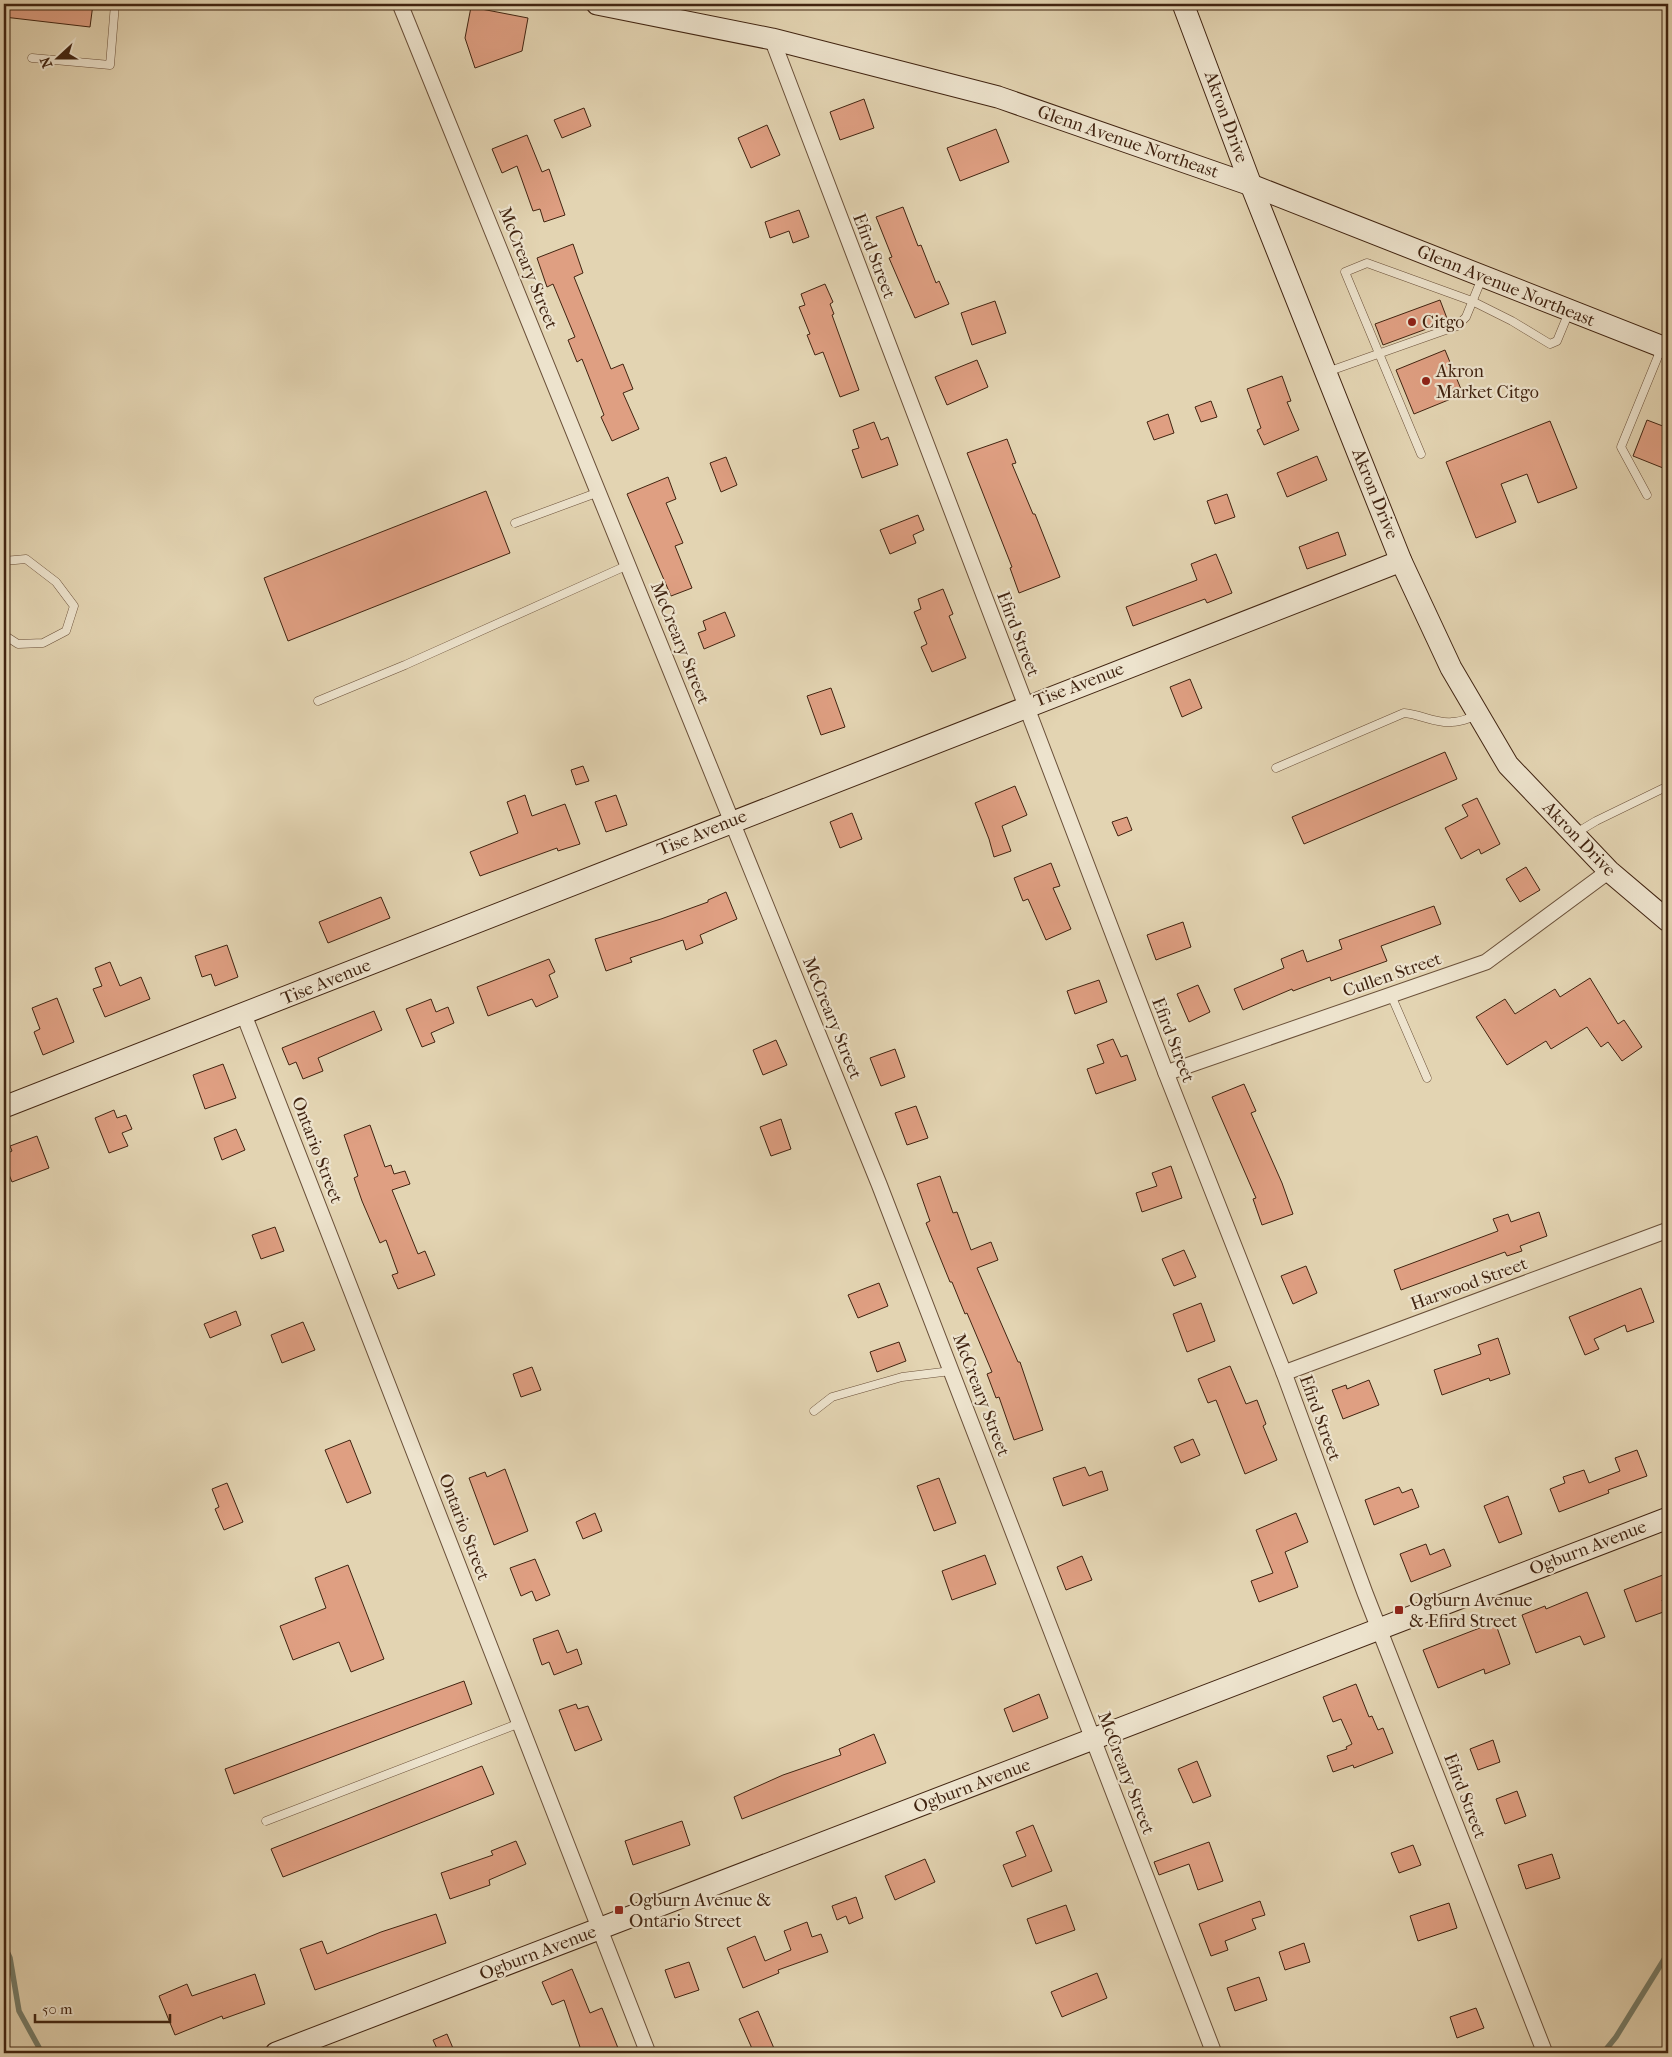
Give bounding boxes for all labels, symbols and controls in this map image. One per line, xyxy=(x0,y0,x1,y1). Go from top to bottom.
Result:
north arrow xyxy=(32,32,82,82)
text: N xyxy=(36,54,56,70)
street label: Akron Drive xyxy=(1199,67,1252,166)
street label: Glenn Avenue Northeast xyxy=(1035,101,1222,183)
street label: McCreary Street xyxy=(494,204,562,333)
street label: Efird Street xyxy=(848,210,900,302)
street label: Glenn Avenue Northeast xyxy=(1414,241,1599,332)
place label: Citgo xyxy=(1422,312,1464,333)
marker: Citgo xyxy=(1406,316,1418,328)
place label: Akron Market Citgo xyxy=(1435,361,1539,403)
marker: Akron Market Citgo xyxy=(1420,375,1432,387)
street label: Akron Drive xyxy=(1347,445,1403,542)
street label: McCreary Street xyxy=(646,579,714,708)
street label: Efird Street xyxy=(992,588,1044,680)
street label: Tise Avenue xyxy=(1031,658,1127,712)
street label: Akron Drive xyxy=(1537,797,1620,881)
street label: Tise Avenue xyxy=(654,806,750,860)
street label: Cullen Street xyxy=(1340,948,1445,1002)
street label: McCreary Street xyxy=(798,954,866,1083)
street label: Tise Avenue xyxy=(278,955,374,1009)
street label: Efird Street xyxy=(1147,994,1199,1086)
street label: Ontario Street xyxy=(287,1094,347,1207)
street label: Harwood Street xyxy=(1408,1253,1531,1315)
street label: McCreary Street xyxy=(948,1331,1014,1460)
street label: Efird Street xyxy=(1295,1372,1345,1464)
street label: Ontario Street xyxy=(434,1471,494,1584)
street label: Ogburn Avenue xyxy=(1527,1516,1649,1580)
place label: Ogburn Avenue & Efird Street xyxy=(1409,1590,1533,1632)
marker: Ogburn Avenue & Efird Street xyxy=(1393,1604,1405,1616)
street label: McCreary Street xyxy=(1093,1709,1159,1838)
street label: Efird Street xyxy=(1439,1750,1491,1842)
street label: Ogburn Avenue xyxy=(911,1754,1033,1818)
place label: Ogburn Avenue & Ontario Street xyxy=(629,1890,771,1932)
marker: Ogburn Avenue & Ontario Street xyxy=(613,1904,625,1916)
street label: Ogburn Avenue xyxy=(477,1921,599,1985)
scale bar xyxy=(35,1992,170,2024)
text: 50 m xyxy=(42,2000,73,2018)

